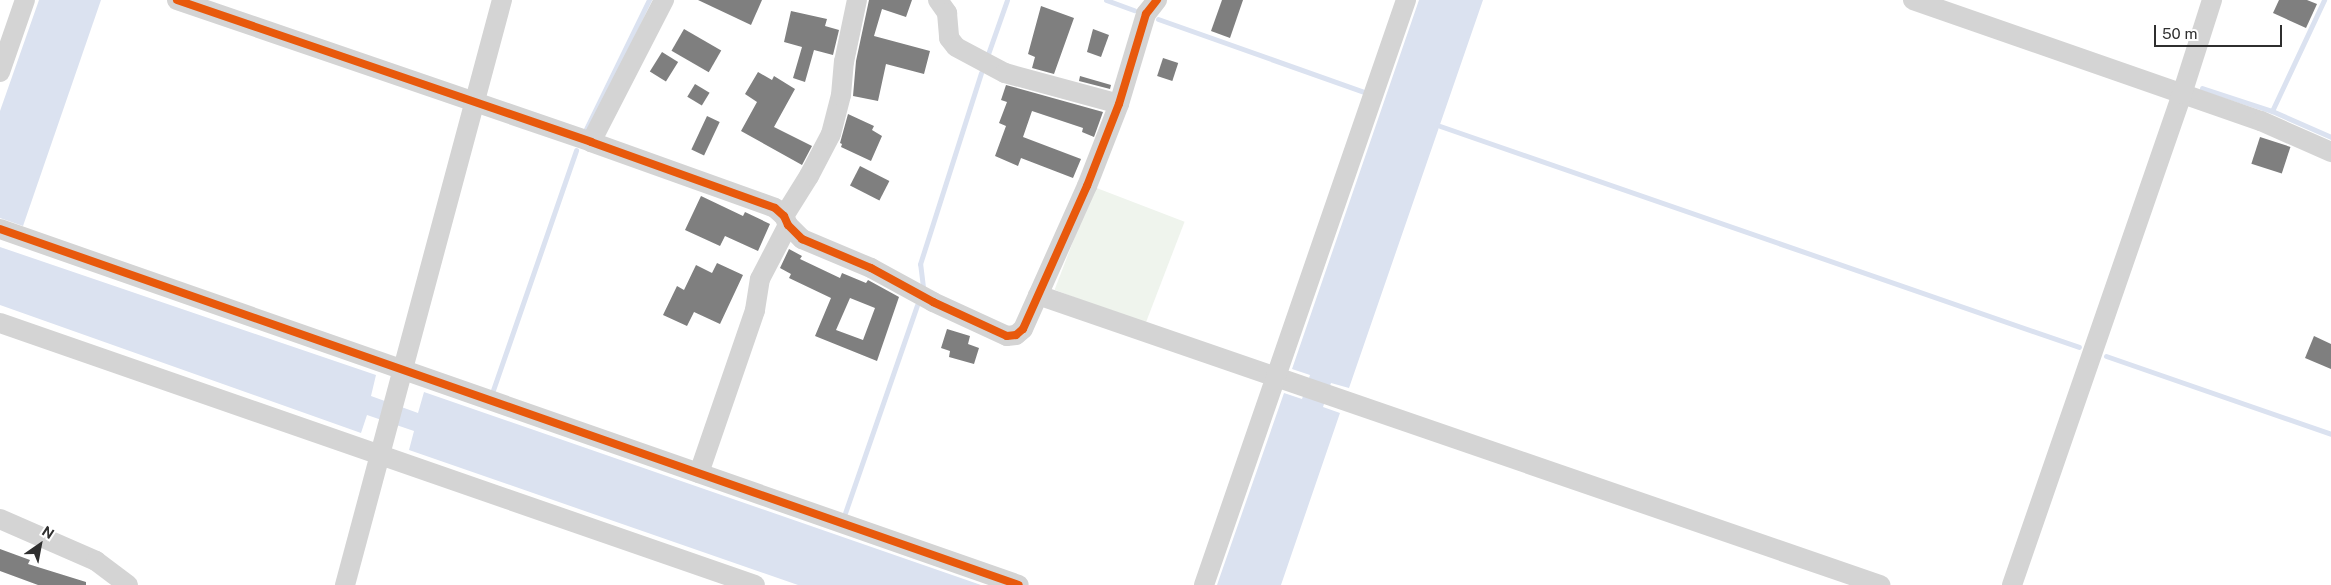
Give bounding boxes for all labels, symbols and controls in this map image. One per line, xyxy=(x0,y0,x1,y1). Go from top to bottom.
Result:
scale bar xyxy=(2156,15,2284,47)
text: 50 m xyxy=(2162,25,2197,42)
north arrow xyxy=(15,520,65,570)
text: N xyxy=(39,523,57,542)

